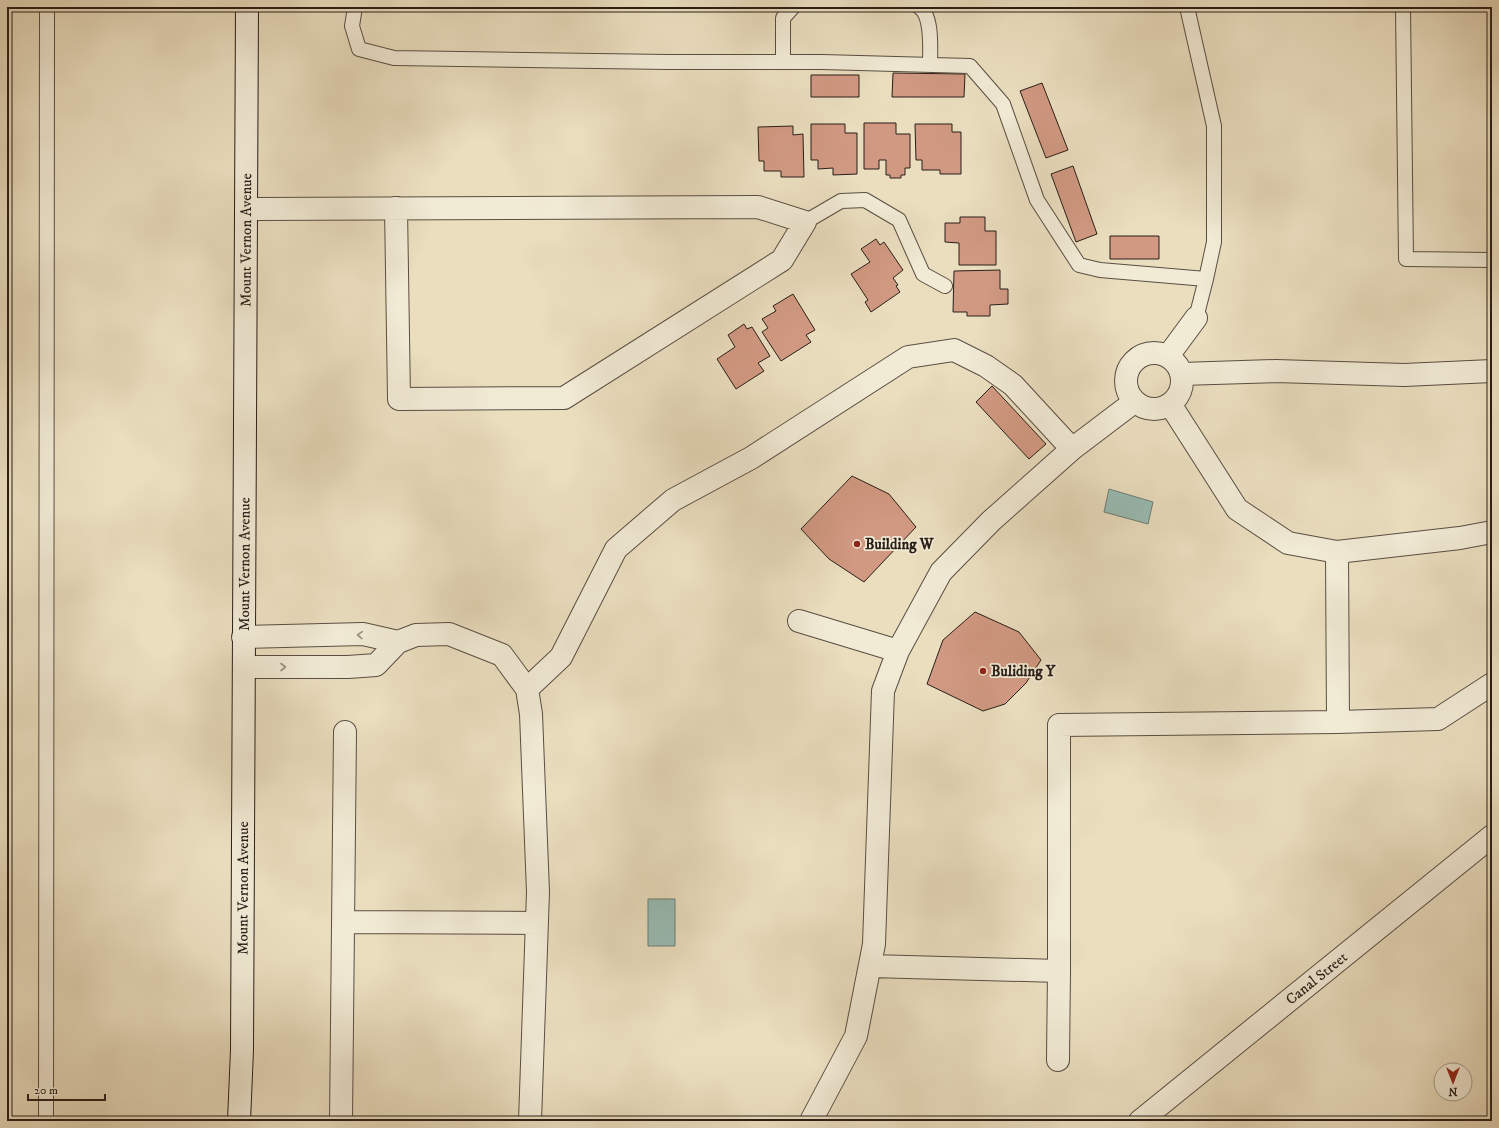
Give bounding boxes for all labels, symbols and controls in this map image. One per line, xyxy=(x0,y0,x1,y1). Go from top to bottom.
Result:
street label: Mount Vernon Avenue xyxy=(236,173,256,307)
street label: Mount Vernon Avenue xyxy=(235,497,254,631)
place label: Building W xyxy=(865,535,935,554)
marker: Building W xyxy=(852,539,862,549)
one-way arrow xyxy=(357,630,363,639)
place label: Buliding Y xyxy=(991,662,1056,681)
one-way arrow xyxy=(280,663,286,671)
marker: Buliding Y xyxy=(978,666,988,676)
street label: Mount Vernon Avenue xyxy=(233,821,253,955)
street label: Canal Street xyxy=(1282,947,1351,1009)
north arrow xyxy=(1433,1062,1473,1102)
scale bar xyxy=(28,1076,105,1102)
text: 20 m xyxy=(34,1083,58,1098)
text: N xyxy=(1448,1084,1458,1098)

